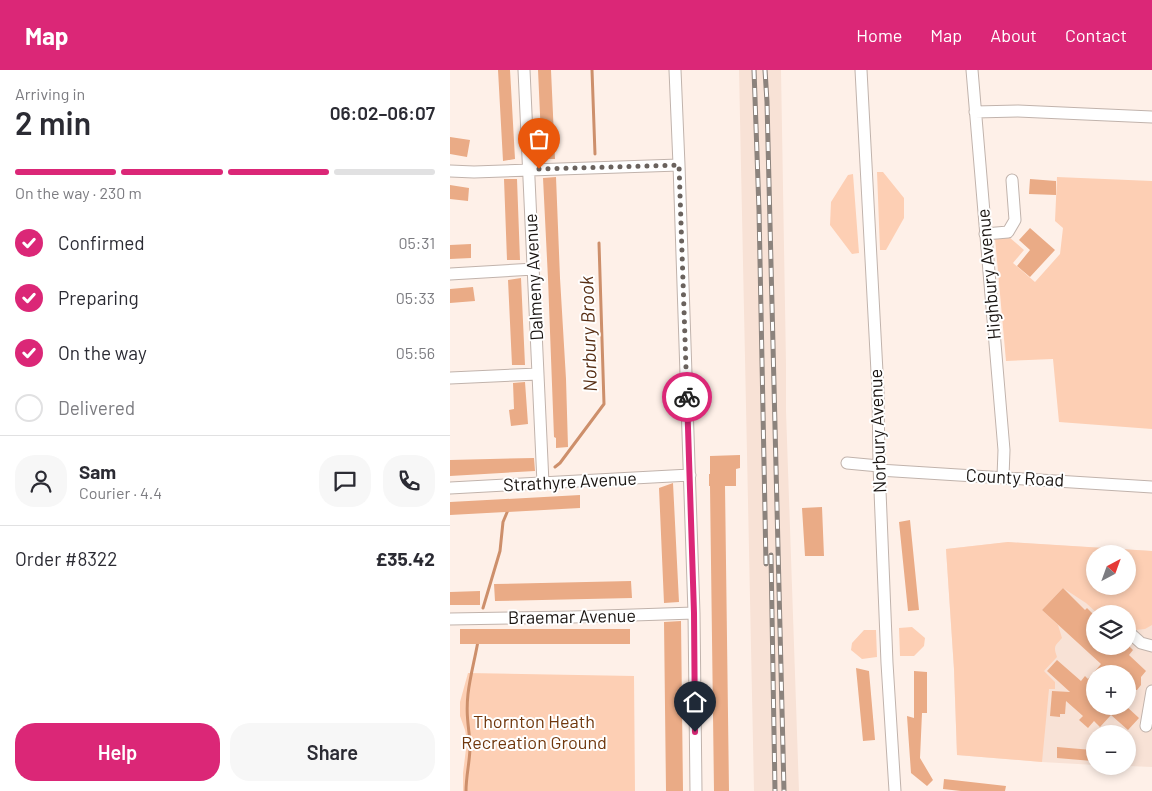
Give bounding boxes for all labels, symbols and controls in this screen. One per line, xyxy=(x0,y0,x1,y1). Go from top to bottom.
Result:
text: Map xyxy=(25,21,68,50)
text: Home xyxy=(856,24,902,46)
text: Map xyxy=(930,24,962,46)
text: About xyxy=(990,24,1037,46)
text: Contact xyxy=(1065,24,1127,46)
text: Arriving in xyxy=(15,84,85,103)
text: 06:02–06:07 xyxy=(330,101,435,124)
text: 2 min xyxy=(15,103,91,141)
pin xyxy=(518,118,560,169)
icon: bag xyxy=(525,125,553,153)
text: On the way · 230 m xyxy=(15,183,142,202)
street label: Highbury Avenue xyxy=(971,208,1005,340)
street label: Dalmeny Avenue xyxy=(519,213,547,341)
icon: check xyxy=(15,229,43,257)
text: Confirmed xyxy=(58,231,145,254)
text: 05:31 xyxy=(399,233,435,252)
water label: Norbury Brook xyxy=(574,275,601,392)
icon: check xyxy=(15,284,43,312)
text: Preparing xyxy=(58,286,139,309)
text: 05:33 xyxy=(396,288,435,307)
icon: check xyxy=(15,339,43,367)
text: On the way xyxy=(58,341,147,364)
text: 05:56 xyxy=(396,343,435,362)
street label: Norbury Avenue xyxy=(864,369,890,493)
courier xyxy=(662,372,712,422)
icon: bike xyxy=(673,383,701,411)
text: Delivered xyxy=(58,396,135,419)
button: person xyxy=(15,455,67,507)
button: chat xyxy=(319,455,371,507)
button: phone xyxy=(383,455,435,507)
text: Sam xyxy=(79,460,116,483)
street label: County Road xyxy=(965,463,1065,491)
street label: Strathyre Avenue xyxy=(502,467,637,495)
text: Courier · 4.4 xyxy=(79,483,162,502)
north arrow xyxy=(1086,545,1136,595)
map controls xyxy=(1086,545,1136,775)
text: Order #8322 xyxy=(15,547,117,570)
text: £35.42 xyxy=(376,547,435,570)
street label: Braemar Avenue xyxy=(508,604,636,628)
button: layers xyxy=(1086,605,1136,655)
button: + xyxy=(1086,665,1136,715)
pin xyxy=(674,681,716,732)
icon: home xyxy=(681,688,709,716)
park label: Thornton Heath Recreation Ground xyxy=(461,710,607,753)
button: Help xyxy=(15,723,220,781)
button: Share xyxy=(230,723,435,781)
button: − xyxy=(1086,725,1136,775)

